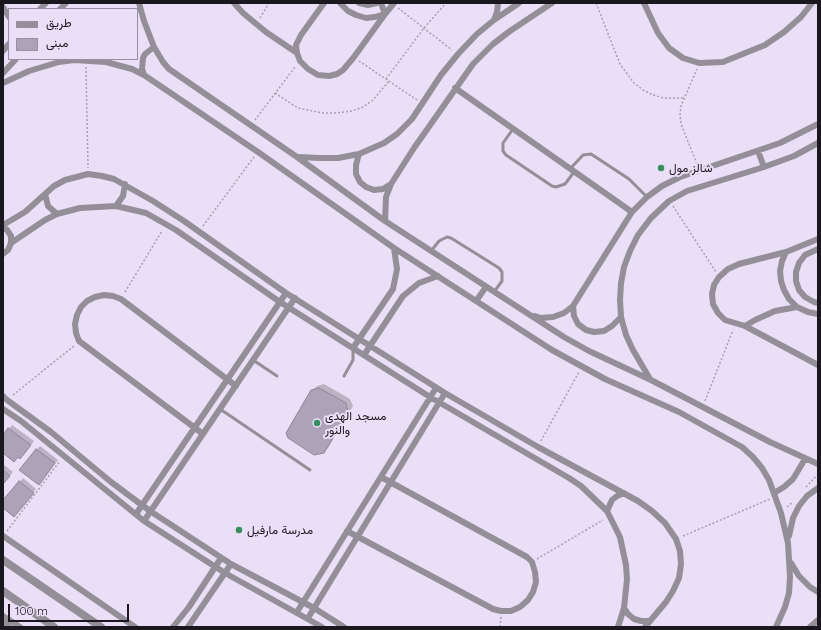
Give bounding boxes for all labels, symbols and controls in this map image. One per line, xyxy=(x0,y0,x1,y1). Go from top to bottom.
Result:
legend xyxy=(8,8,138,60)
text: طريق xyxy=(46,15,71,30)
text: مبنى xyxy=(46,35,68,50)
place label: شالز مول xyxy=(669,161,712,175)
marker: شالز مول xyxy=(656,163,666,173)
place label: مسجد الهدى والنور xyxy=(325,409,386,437)
marker: مسجد الهدى والنور xyxy=(312,418,322,428)
place label: مدرسة مارفيل xyxy=(247,523,313,537)
marker: مدرسة مارفيل xyxy=(234,525,244,535)
scale bar xyxy=(10,596,131,622)
text: 100 m xyxy=(15,603,48,618)

